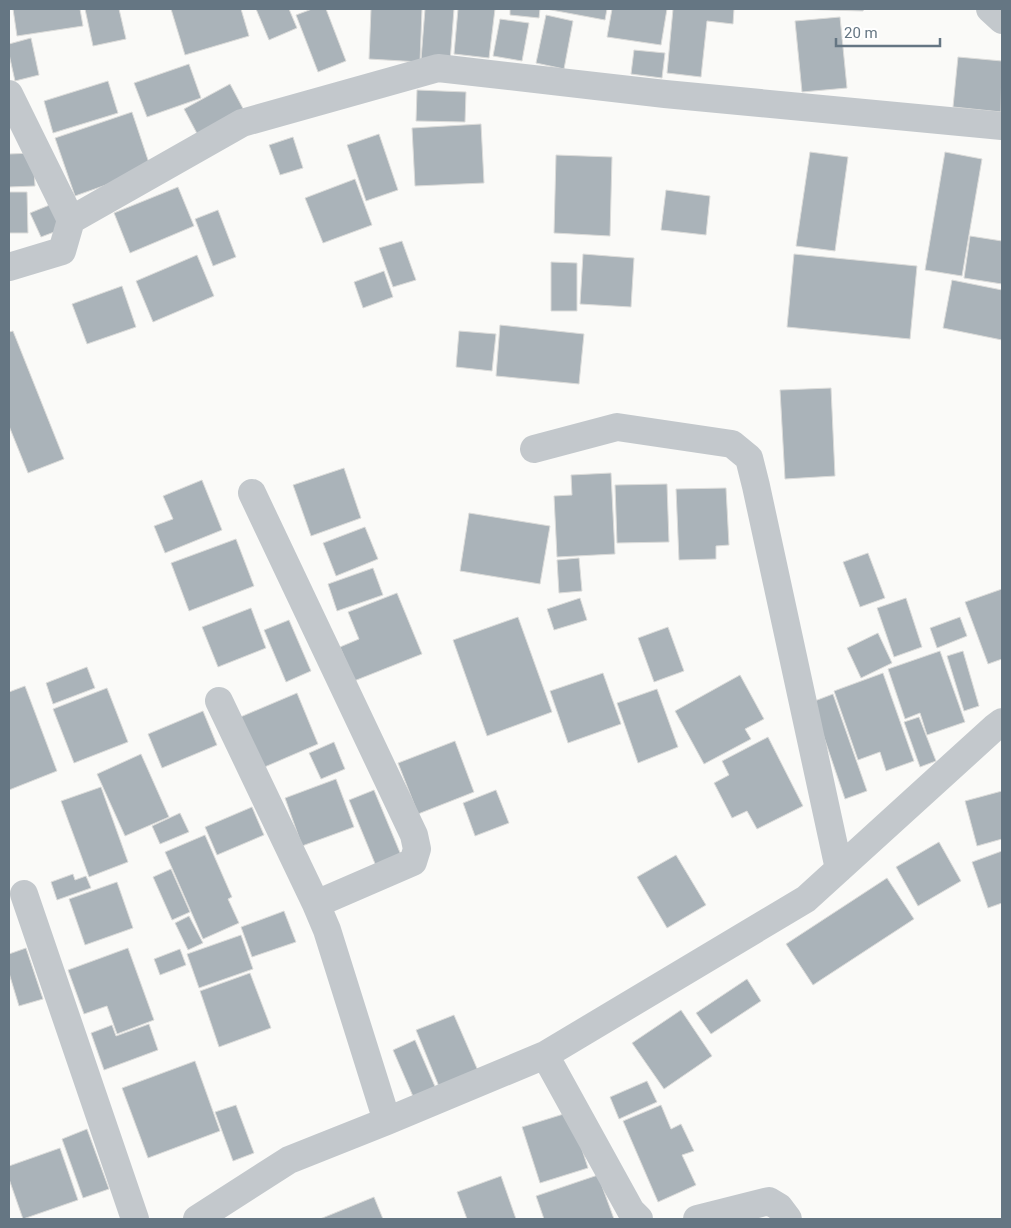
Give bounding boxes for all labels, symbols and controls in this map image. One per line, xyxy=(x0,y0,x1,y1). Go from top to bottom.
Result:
scale bar xyxy=(836,15,940,47)
text: 20 m xyxy=(844,24,878,42)

